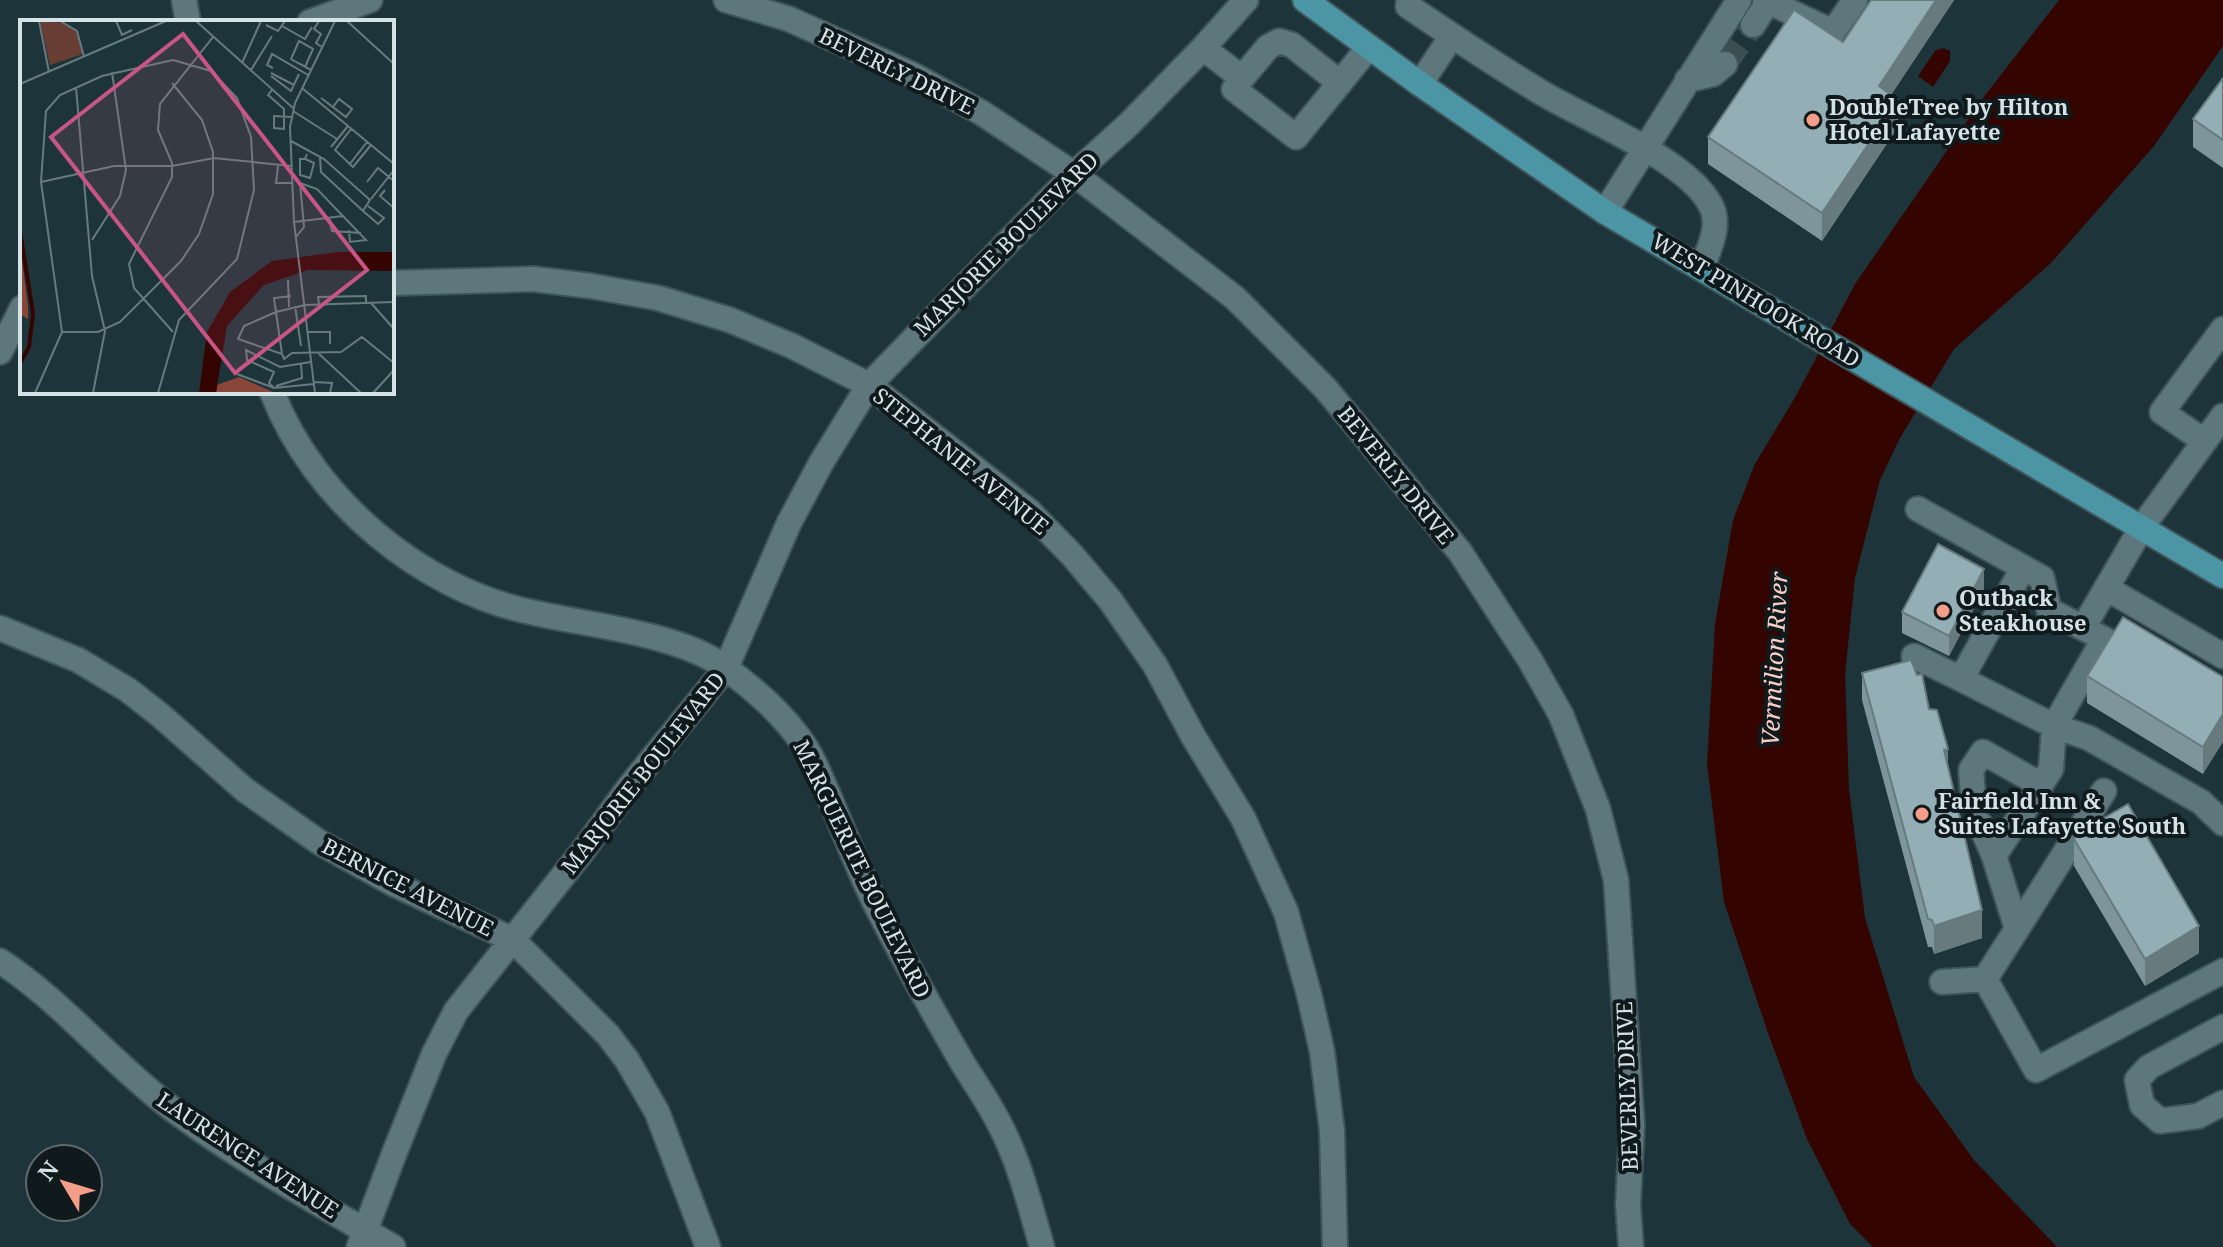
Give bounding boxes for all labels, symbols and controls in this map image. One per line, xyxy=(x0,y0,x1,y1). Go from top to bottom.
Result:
street label: BEVERLY DRIVE xyxy=(815,19,980,121)
inset map xyxy=(20,20,394,394)
place label: DoubleTree by Hilton Hotel Lafayette xyxy=(1829,91,2069,146)
marker: DoubleTree by Hilton Hotel Lafayette xyxy=(1804,111,1822,129)
street label: MARJORIE BOULEVARD xyxy=(907,145,1104,342)
street label: WEST PINHOOK ROAD xyxy=(1647,225,1866,373)
street label: STEPHANIE AVENUE xyxy=(868,380,1056,540)
street label: BEVERLY DRIVE xyxy=(1332,399,1462,550)
water label: Vermilion River xyxy=(1752,570,1795,747)
place label: Outback Steakhouse xyxy=(1959,582,2086,637)
marker: Outback Steakhouse xyxy=(1934,602,1952,620)
street label: MARJORIE BOULEVARD xyxy=(554,665,731,880)
street label: MARGUERITE BOULEVARD xyxy=(787,735,938,1002)
place label: Fairfield Inn & Suites Lafayette South xyxy=(1938,785,2187,840)
marker: Fairfield Inn & Suites Lafayette South xyxy=(1913,805,1931,823)
street label: BERNICE AVENUE xyxy=(317,830,499,942)
street label: BEVERLY DRIVE xyxy=(1608,1001,1644,1171)
street label: LAURENCE AVENUE xyxy=(152,1084,345,1224)
north arrow xyxy=(24,1143,104,1223)
text: N xyxy=(30,1154,65,1186)

